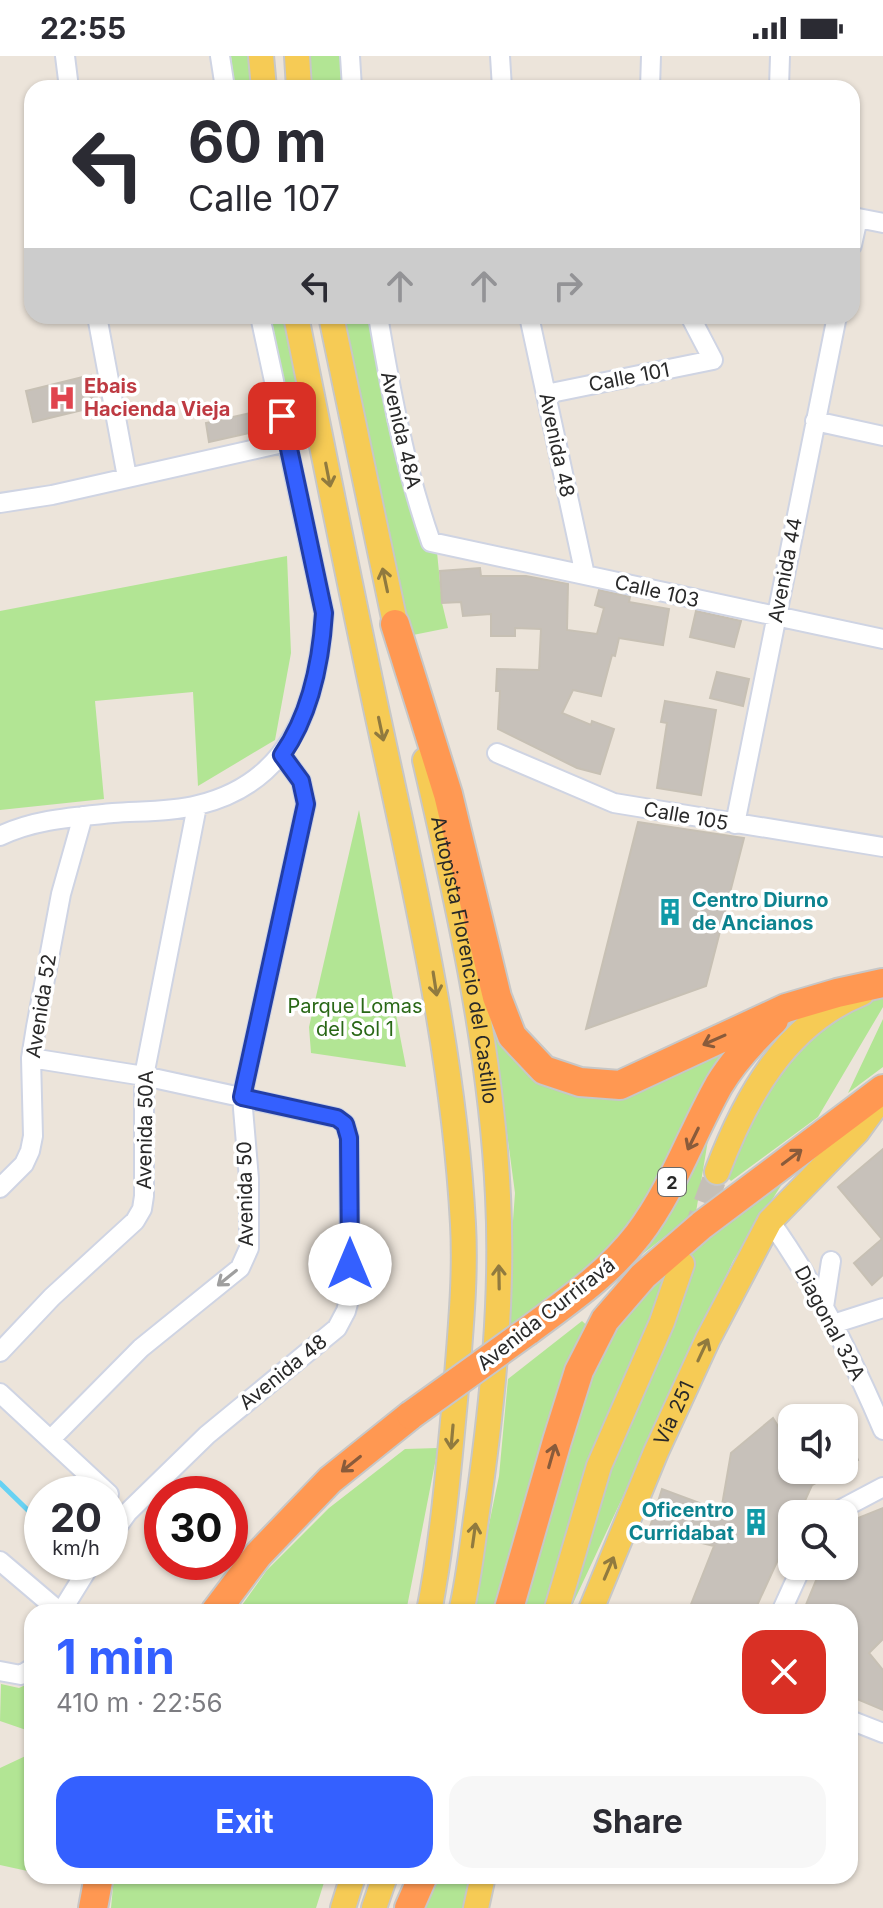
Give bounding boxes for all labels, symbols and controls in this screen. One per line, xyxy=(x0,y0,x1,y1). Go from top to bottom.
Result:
text: 22:55 xyxy=(40,10,126,46)
text: 60 m xyxy=(188,108,327,176)
icon: left xyxy=(56,112,160,216)
text: Calle 107 xyxy=(188,176,340,220)
icon: left xyxy=(294,264,338,308)
icon: ahead xyxy=(378,264,422,308)
icon: ahead xyxy=(462,264,506,308)
icon: right xyxy=(546,264,590,308)
street label: Calle 101 xyxy=(587,357,671,397)
street label: Avenida 48A xyxy=(376,369,426,491)
place label: Ebais Hacienda Vieja xyxy=(84,374,230,421)
pin xyxy=(248,382,316,450)
hospital icon: Ebais Hacienda Vieja xyxy=(47,383,77,413)
street label: Avenida 48 xyxy=(534,391,580,499)
icon: arrive xyxy=(260,394,304,438)
one-way arrow xyxy=(321,461,336,487)
street label: Avenida 44 xyxy=(763,515,807,625)
one-way arrow xyxy=(377,567,392,593)
street label: Calle 103 xyxy=(612,570,702,612)
one-way arrow xyxy=(374,716,389,742)
street label: Calle 105 xyxy=(642,797,730,835)
street label: Autopista Florencio del Castillo xyxy=(426,814,502,1105)
place label: Centro Diurno de Ancianos xyxy=(692,888,828,935)
building icon: Centro Diurno de Ancianos xyxy=(655,897,685,927)
street label: Avenida 52 xyxy=(21,952,61,1060)
one-way arrow xyxy=(428,970,443,996)
park label: Parque Lomas del Sol 1 xyxy=(287,994,423,1041)
one-way arrow xyxy=(703,1033,727,1048)
street label: Avenida 50A xyxy=(132,1070,158,1190)
one-way arrow xyxy=(685,1127,701,1151)
street label: Avenida 50 xyxy=(232,1141,258,1247)
one-way arrow xyxy=(781,1149,802,1166)
road number: 2 xyxy=(658,1168,686,1196)
position arrow xyxy=(308,1222,392,1306)
street label: Avenida Curriravá xyxy=(472,1253,620,1375)
street label: Diagonal 32A xyxy=(790,1261,870,1385)
one-way arrow xyxy=(491,1264,507,1291)
one-way arrow xyxy=(217,1269,238,1287)
street label: Avenida 48 xyxy=(234,1329,332,1415)
one-way arrow xyxy=(696,1338,711,1362)
street label: Vía 251 xyxy=(649,1377,699,1449)
map controls xyxy=(778,1404,858,1580)
button: sound xyxy=(778,1404,858,1484)
one-way arrow xyxy=(444,1423,459,1450)
one-way arrow xyxy=(546,1444,561,1470)
one-way arrow xyxy=(341,1455,361,1473)
speed limit sign: 30 xyxy=(144,1476,248,1580)
text: 20 xyxy=(50,1493,102,1542)
place label: Oficentro Curridabat xyxy=(629,1498,734,1545)
button: search xyxy=(778,1500,858,1580)
building icon: Oficentro Curridabat xyxy=(741,1507,771,1537)
one-way arrow xyxy=(467,1523,482,1548)
text: km/h xyxy=(52,1536,100,1560)
one-way arrow xyxy=(602,1556,617,1581)
text: 1 min xyxy=(56,1627,175,1686)
button: close xyxy=(742,1630,826,1714)
text: 410 m · 22:56 xyxy=(56,1687,223,1718)
button: Exit xyxy=(56,1776,433,1868)
button: Share xyxy=(449,1776,826,1868)

